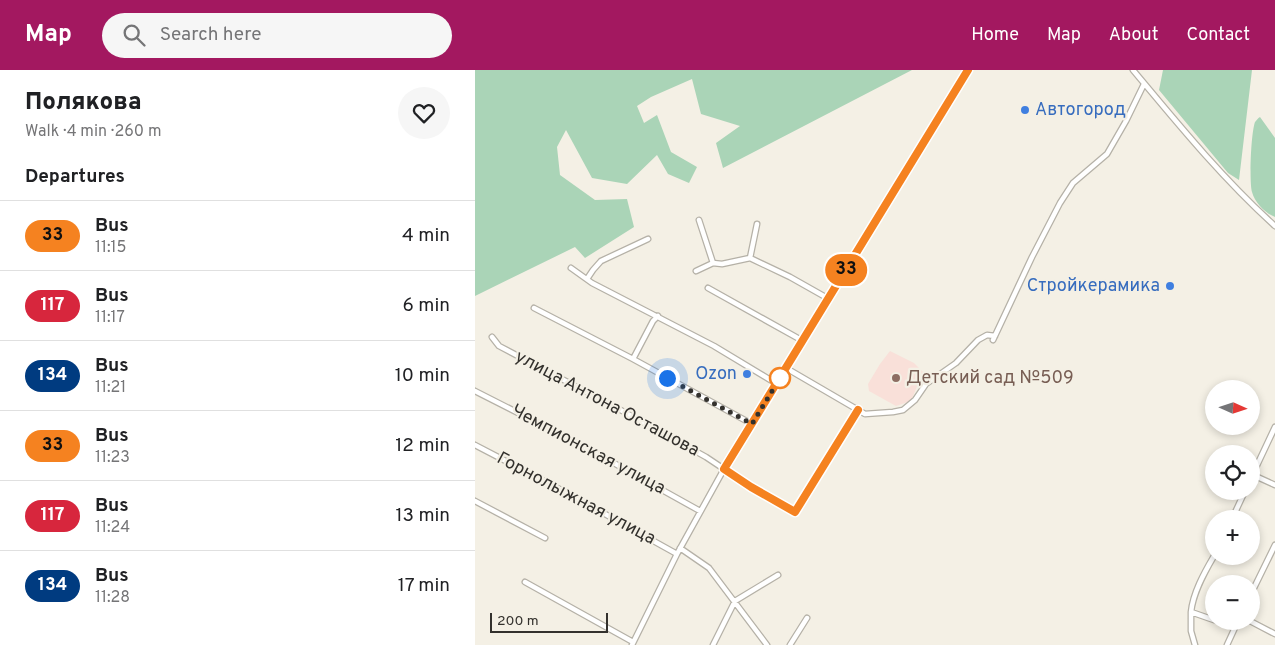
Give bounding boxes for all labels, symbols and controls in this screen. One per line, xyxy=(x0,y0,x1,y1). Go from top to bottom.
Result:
search box xyxy=(102,13,452,58)
text: Map xyxy=(25,20,72,50)
icon: search xyxy=(120,21,148,49)
text: Search here xyxy=(160,23,261,47)
text: Home xyxy=(971,24,1019,47)
text: Map xyxy=(1047,24,1081,47)
text: About xyxy=(1109,24,1158,47)
text: Contact xyxy=(1186,24,1250,47)
button: heart xyxy=(398,87,450,139)
text: Полякова xyxy=(25,88,142,118)
place label: Автогород xyxy=(1035,99,1126,122)
marker: Автогород xyxy=(1019,104,1031,116)
text: Walk · 4 min · 260 m xyxy=(25,122,161,142)
text: Departures xyxy=(25,165,125,189)
text: Bus xyxy=(95,214,129,238)
text: 33 xyxy=(42,224,63,247)
text: 4 min xyxy=(402,224,450,248)
text: 11:15 xyxy=(95,238,126,258)
line badge: 33 xyxy=(823,254,869,286)
text: 33 xyxy=(835,258,857,281)
place label: Стройкерамика xyxy=(1027,275,1160,298)
marker: Стройкерамика xyxy=(1164,280,1176,292)
text: Bus xyxy=(95,284,129,308)
text: 117 xyxy=(40,294,65,317)
text: 6 min xyxy=(403,294,450,318)
text: 11:17 xyxy=(95,308,125,328)
street label: улица Антона Осташова xyxy=(511,346,703,462)
text: Bus xyxy=(95,354,129,378)
place label: Ozon xyxy=(695,363,737,386)
text: 134 xyxy=(38,364,67,387)
text: 10 min xyxy=(395,364,450,388)
your location xyxy=(655,366,680,391)
unlabelled marker xyxy=(769,367,791,389)
place label: Детский сад №509 xyxy=(906,367,1074,390)
marker: Ozon xyxy=(741,368,753,380)
marker: Детский сад №509 xyxy=(890,372,902,384)
text: 11:21 xyxy=(95,378,126,398)
north arrow xyxy=(1205,380,1260,435)
map controls xyxy=(1205,380,1260,630)
street label: Чемпионская улица xyxy=(507,400,669,500)
text: Bus xyxy=(95,424,129,448)
text: 33 xyxy=(42,434,63,457)
text: 12 min xyxy=(395,434,450,458)
button: locate xyxy=(1205,445,1260,500)
street label: Горнолыжная улица xyxy=(493,447,659,551)
text: 11:23 xyxy=(95,448,130,468)
text: Bus xyxy=(95,494,129,518)
text: 117 xyxy=(40,504,65,527)
text: 13 min xyxy=(395,504,450,528)
button: + xyxy=(1205,510,1260,565)
text: 11:24 xyxy=(95,518,130,538)
text: Bus xyxy=(95,564,129,588)
text: 134 xyxy=(38,574,67,597)
text: 17 min xyxy=(398,574,450,598)
button: − xyxy=(1205,575,1260,630)
text: 11:28 xyxy=(95,588,130,608)
scale bar xyxy=(490,610,607,633)
text: 200 m xyxy=(497,613,539,630)

